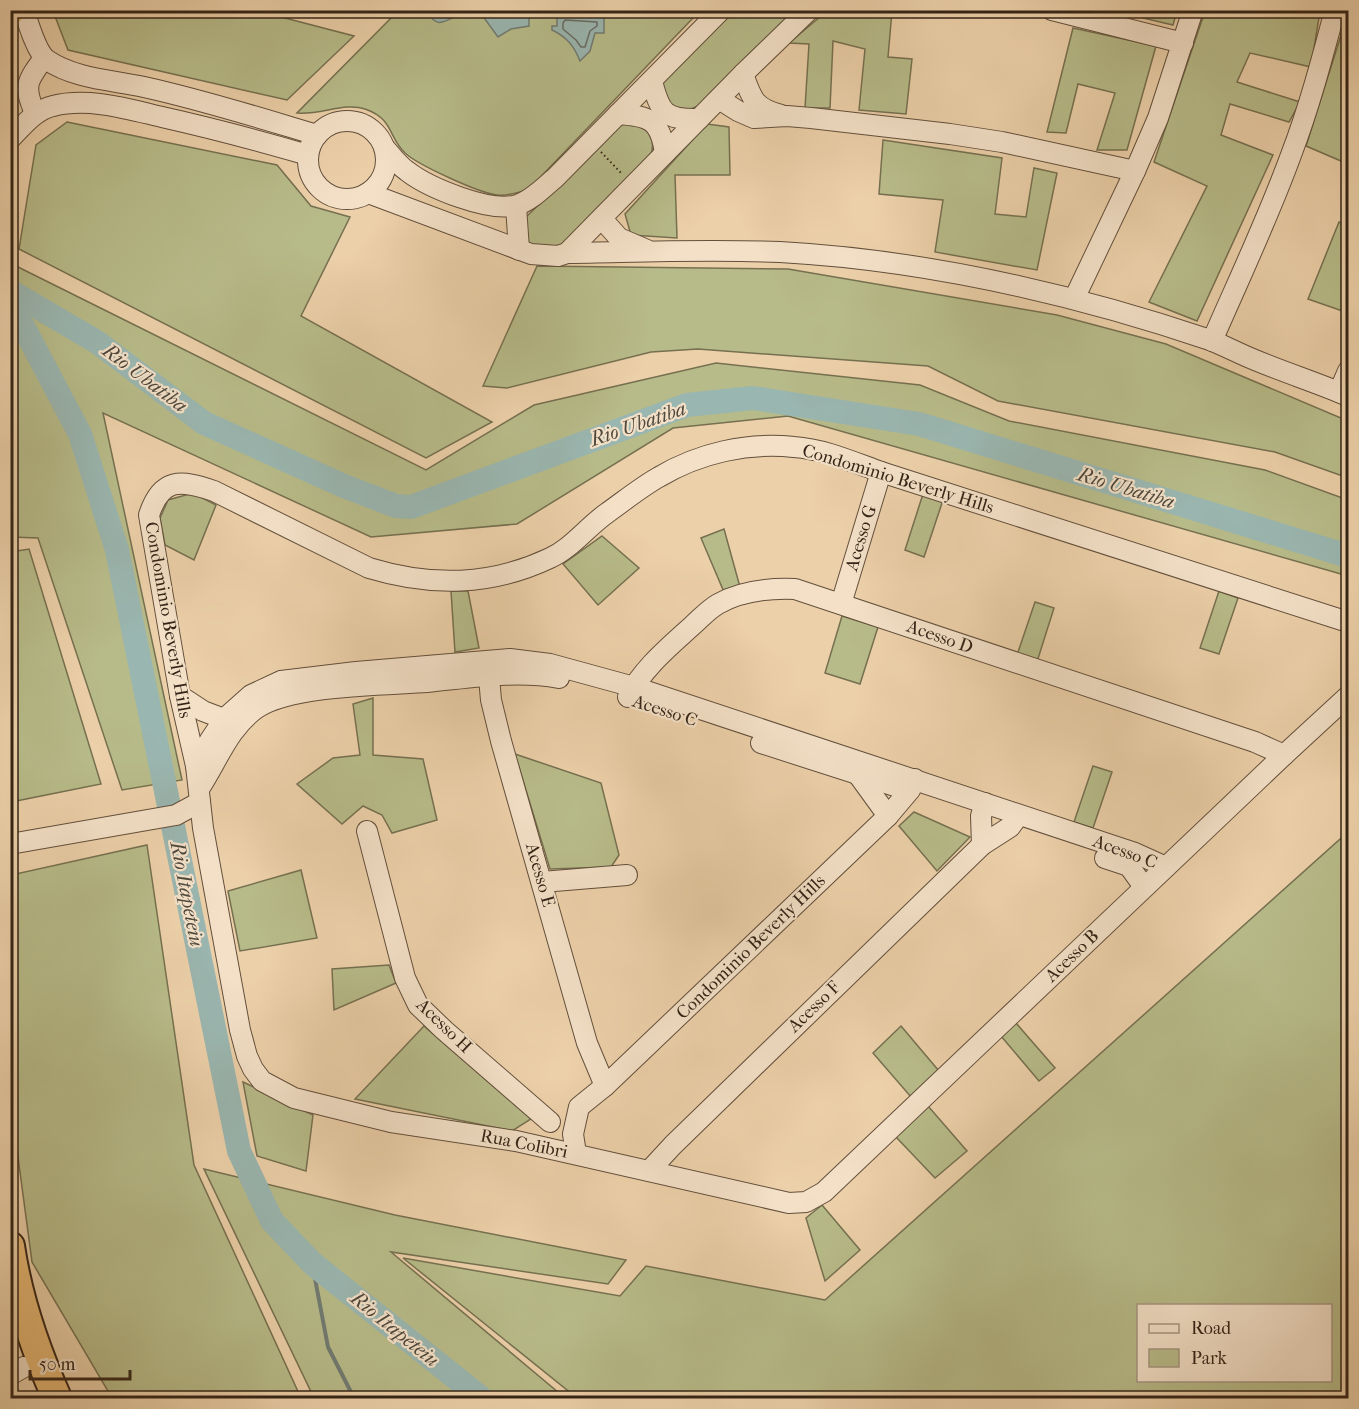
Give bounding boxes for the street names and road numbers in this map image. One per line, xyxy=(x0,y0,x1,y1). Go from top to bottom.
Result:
street label: Condominio Beverly Hills xyxy=(800,440,997,518)
street label: Acesso G xyxy=(841,502,881,574)
street label: Condominio Beverly Hills xyxy=(140,520,196,720)
street label: Acesso D xyxy=(903,616,976,658)
street label: Acesso C xyxy=(629,690,700,731)
street label: Acesso C xyxy=(1089,830,1160,873)
street label: Acesso E xyxy=(521,840,559,910)
street label: Condominio Beverly Hills xyxy=(672,870,830,1024)
street label: Acesso B xyxy=(1040,925,1103,987)
street label: Acesso F xyxy=(783,977,845,1038)
street label: Acesso H xyxy=(411,994,476,1058)
street label: Rua Colibri xyxy=(478,1125,570,1163)

